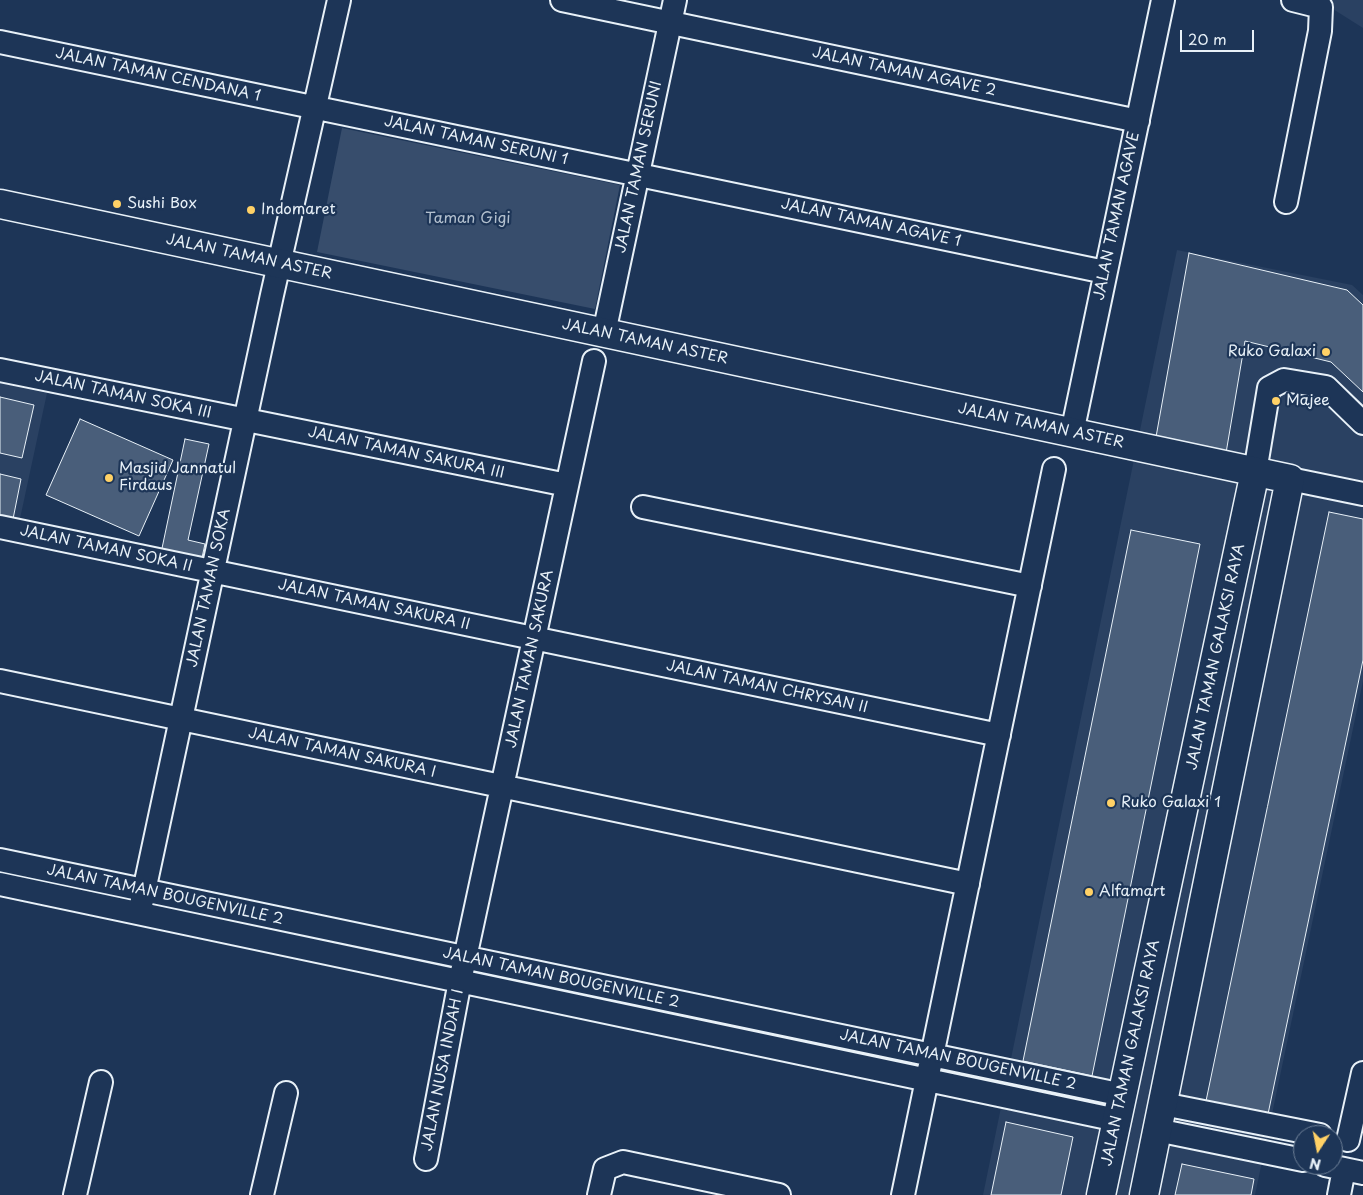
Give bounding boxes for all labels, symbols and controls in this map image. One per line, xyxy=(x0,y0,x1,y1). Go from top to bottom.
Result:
scale bar xyxy=(1183,20,1257,52)
text: 20 m xyxy=(1188,27,1227,50)
street label: JALAN TAMAN CENDANA 1 xyxy=(54,44,262,106)
street label: JALAN TAMAN AGAVE 2 xyxy=(810,44,998,100)
street label: JALAN TAMAN SERUNI xyxy=(612,79,666,255)
street label: JALAN TAMAN SERUNI 1 xyxy=(382,113,570,169)
street label: JALAN TAMAN AGAVE xyxy=(1090,130,1144,302)
place label: Sushi Box xyxy=(127,195,197,213)
street label: JALAN TAMAN AGAVE 1 xyxy=(779,195,963,251)
marker: Sushi Box xyxy=(111,198,123,210)
place label: Indomaret xyxy=(261,201,336,219)
marker: Indomaret xyxy=(245,204,257,216)
park label: Taman Gigi xyxy=(425,210,511,228)
street label: JALAN TAMAN ASTER xyxy=(164,231,334,283)
street label: JALAN TAMAN ASTER xyxy=(560,316,730,368)
place label: Ruko Galaxi xyxy=(1228,343,1316,361)
marker: Ruko Galaxi xyxy=(1320,346,1332,358)
street label: JALAN TAMAN SOKA III xyxy=(33,367,213,423)
place label: Majee xyxy=(1286,392,1330,410)
marker: Majee xyxy=(1270,395,1282,407)
street label: JALAN TAMAN ASTER xyxy=(956,400,1126,452)
street label: JALAN TAMAN SAKURA III xyxy=(306,423,506,483)
place label: Masjid Jannatul Firdaus xyxy=(119,460,236,495)
marker: Masjid Jannatul Firdaus xyxy=(103,472,115,484)
street label: JALAN TAMAN SOKA xyxy=(183,507,235,669)
street label: JALAN TAMAN SOKA II xyxy=(18,522,194,576)
street label: JALAN TAMAN GALAKSI RAYA xyxy=(1183,542,1249,772)
street label: JALAN TAMAN SAKURA xyxy=(502,568,558,750)
street label: JALAN TAMAN SAKURA II xyxy=(276,576,472,634)
street label: JALAN TAMAN CHRYSAN II xyxy=(664,657,870,717)
street label: JALAN TAMAN SAKURA I xyxy=(247,724,437,782)
place label: Ruko Galaxi 1 xyxy=(1121,794,1221,812)
marker: Ruko Galaxi 1 xyxy=(1105,797,1117,809)
street label: JALAN TAMAN BOUGENVILLE 2 xyxy=(45,861,285,929)
place label: Alfamart xyxy=(1099,883,1165,901)
marker: Alfamart xyxy=(1083,886,1095,898)
street label: JALAN TAMAN GALAKSI RAYA xyxy=(1098,938,1164,1168)
street label: JALAN TAMAN BOUGENVILLE 2 xyxy=(441,944,681,1012)
street label: JALAN NUSA INDAH I xyxy=(418,987,468,1153)
street label: JALAN TAMAN BOUGENVILLE 2 xyxy=(838,1026,1078,1094)
north arrow xyxy=(1293,1125,1343,1175)
text: N xyxy=(1308,1153,1323,1176)

